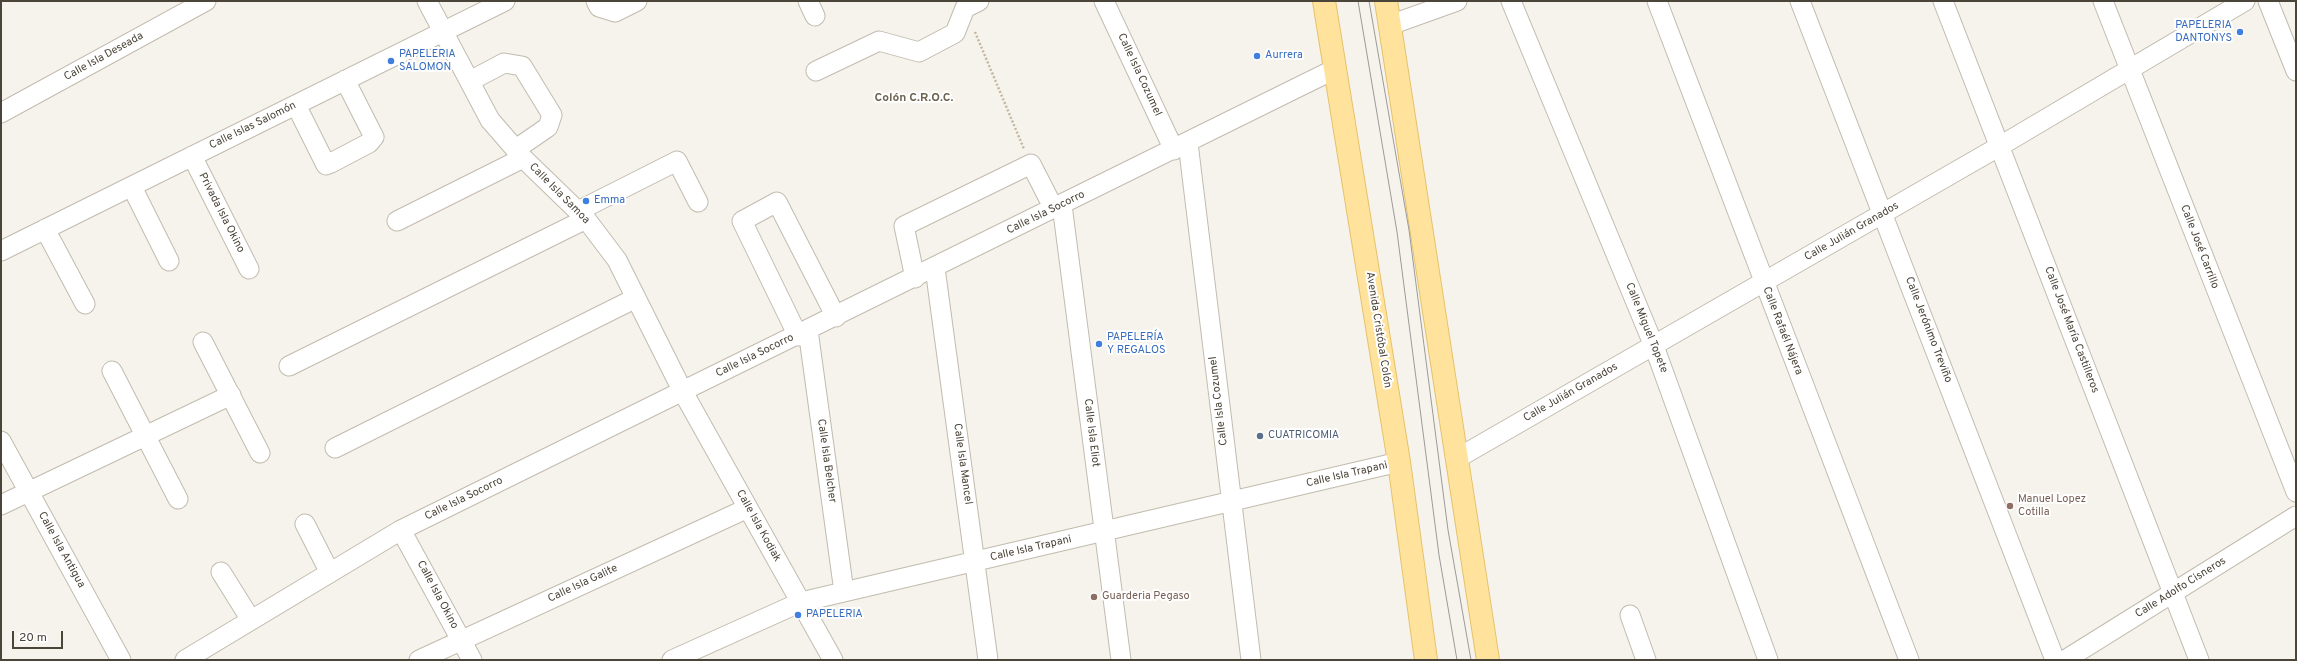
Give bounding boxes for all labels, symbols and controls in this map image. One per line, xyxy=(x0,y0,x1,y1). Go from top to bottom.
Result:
place label: PAPELERIA DANTONYS xyxy=(2175,19,2232,45)
marker: PAPELERIA DANTONYS xyxy=(2235,27,2245,37)
street label: Calle Isla Deseada xyxy=(62,30,146,84)
street label: Calle Isla Cozumel xyxy=(1114,32,1164,118)
place label: PAPELERIA SALOMON xyxy=(399,48,456,74)
place label: Aurrera xyxy=(1265,49,1303,63)
marker: Aurrera xyxy=(1252,51,1262,61)
marker: PAPELERIA SALOMON xyxy=(386,56,396,66)
district label: Colón C.R.O.C. xyxy=(875,92,953,106)
street label: Calle Islas Salomón xyxy=(208,99,298,153)
street label: Calle Isla Samoa xyxy=(526,161,592,227)
street label: Privada Isla Okino xyxy=(195,171,247,255)
street label: Calle Isla Socorro xyxy=(1005,188,1087,238)
place label: Emma xyxy=(594,194,625,208)
marker: Emma xyxy=(581,196,591,206)
street label: Calle Julián Granados xyxy=(1802,200,1902,264)
street label: Calle José Carrillo xyxy=(2177,203,2221,291)
street label: Calle José María Castilleros xyxy=(2041,265,2101,395)
street label: Avenida Cristóbal Colón xyxy=(1362,271,1394,389)
street label: Calle Jerónimo Treviño xyxy=(1902,275,1954,385)
street label: Calle Miguel Topete xyxy=(1622,281,1670,375)
street label: Calle Rafaél Nájera xyxy=(1759,285,1805,377)
street label: Calle Isla Socorro xyxy=(714,331,796,381)
place label: PAPELERÍA Y REGALOS xyxy=(1107,331,1166,357)
marker: PAPELERÍA Y REGALOS xyxy=(1094,339,1104,349)
street label: Calle Isla Cozumel xyxy=(1207,356,1231,446)
street label: Calle Julián Granados xyxy=(1521,361,1621,425)
street label: Calle Isla Eliot xyxy=(1080,398,1102,468)
street label: Calle Isla Belcher xyxy=(814,418,838,504)
street label: Calle Isla Mancel xyxy=(950,423,974,505)
place label: CUATRICOMIA xyxy=(1268,429,1339,443)
marker: CUATRICOMIA xyxy=(1255,431,1265,441)
street label: Calle Isla Trapani xyxy=(1305,459,1389,491)
street label: Calle Isla Socorro xyxy=(423,474,505,524)
street label: Calle Isla Kodiak xyxy=(733,488,783,564)
place label: Manuel Lopez Cotilla xyxy=(2018,493,2086,519)
marker: Manuel Lopez Cotilla xyxy=(2005,501,2015,511)
street label: Calle Isla Antigua xyxy=(35,510,87,590)
street label: Calle Isla Trapani xyxy=(989,533,1073,565)
street label: Calle Adolfo Cisneros xyxy=(2133,555,2229,621)
street label: Calle Isla Okino xyxy=(413,559,461,631)
street label: Calle Isla Galite xyxy=(546,562,620,606)
place label: Guarderia Pegaso xyxy=(1102,590,1190,604)
marker: Guarderia Pegaso xyxy=(1089,592,1099,602)
place label: PAPELERIA xyxy=(806,608,863,622)
marker: PAPELERIA xyxy=(793,610,803,620)
scale bar xyxy=(14,623,65,649)
text: 20 m xyxy=(19,630,47,646)

